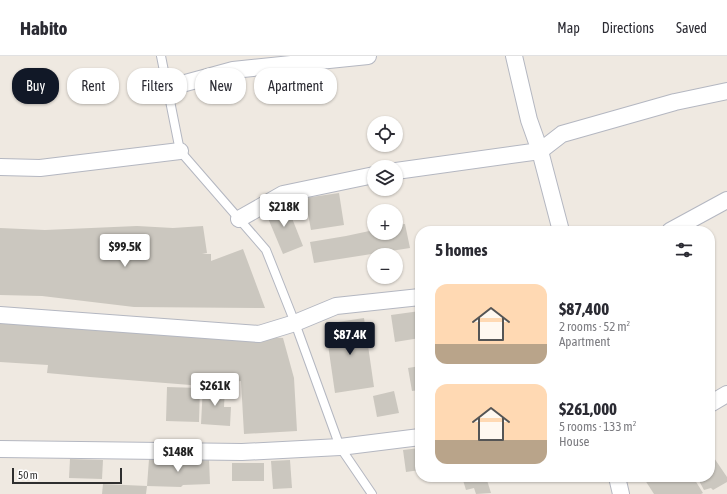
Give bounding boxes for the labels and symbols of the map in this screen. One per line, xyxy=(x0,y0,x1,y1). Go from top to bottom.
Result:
pin: $218K xyxy=(256,194,312,228)
pin: $99.5K xyxy=(92,234,158,268)
pin: $87.4K xyxy=(317,322,383,356)
pin: $261K xyxy=(187,373,243,407)
pin: $148K xyxy=(150,439,206,473)
scale bar xyxy=(12,466,122,485)

